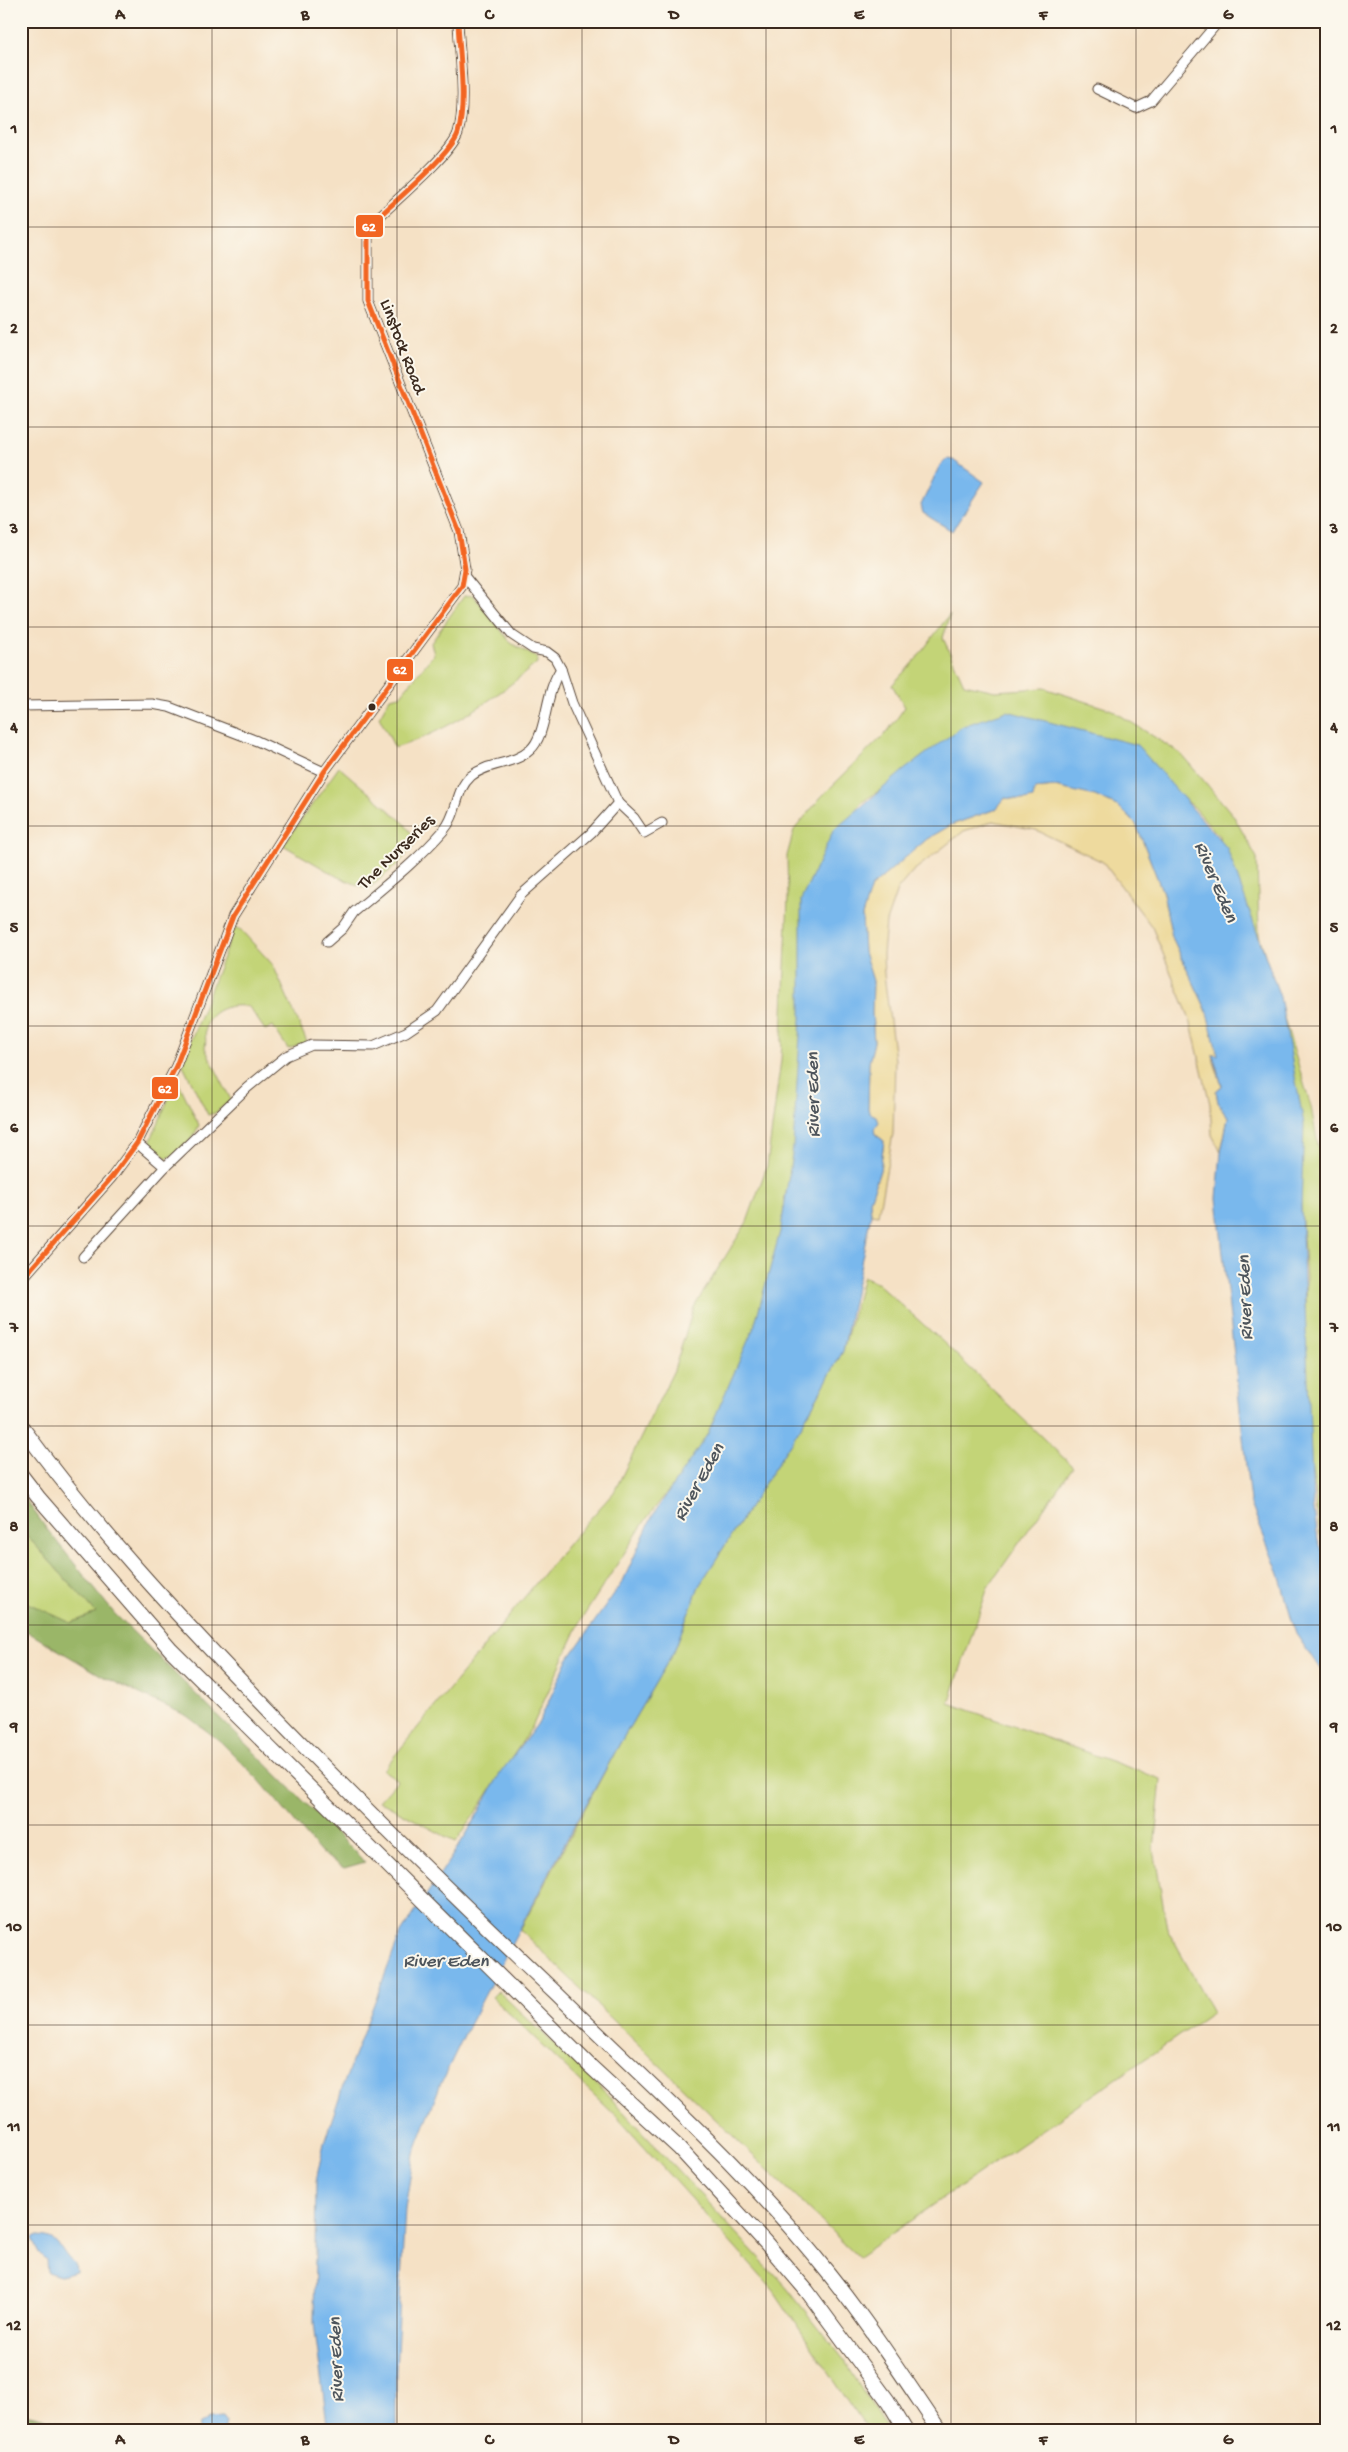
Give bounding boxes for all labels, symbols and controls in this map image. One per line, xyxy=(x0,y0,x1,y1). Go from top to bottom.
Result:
text: A xyxy=(114,7,126,26)
text: B xyxy=(300,7,310,26)
text: C xyxy=(484,7,495,26)
text: D xyxy=(667,7,680,26)
text: E xyxy=(854,7,865,26)
text: F xyxy=(1038,7,1049,26)
text: G xyxy=(1223,7,1234,26)
text: 1 xyxy=(10,121,17,140)
text: 1 xyxy=(1330,121,1337,140)
line badge: 62 xyxy=(355,214,384,238)
text: 62 xyxy=(362,220,376,237)
street label: Linstock Road xyxy=(374,296,430,399)
text: 2 xyxy=(10,321,18,340)
text: 2 xyxy=(1330,321,1338,340)
text: 3 xyxy=(9,521,18,540)
text: 3 xyxy=(1329,521,1338,540)
line badge: 62 xyxy=(386,658,414,682)
text: 62 xyxy=(393,663,407,680)
unlabelled marker xyxy=(367,702,377,712)
text: 4 xyxy=(9,720,18,739)
text: 4 xyxy=(1329,720,1338,739)
street label: The Nurseries xyxy=(353,810,441,895)
water label: River Eden xyxy=(1188,839,1242,927)
text: 5 xyxy=(10,920,19,939)
text: 5 xyxy=(1330,920,1339,939)
water label: River Eden xyxy=(802,1051,827,1138)
line badge: 62 xyxy=(151,1076,179,1100)
text: 62 xyxy=(158,1082,172,1099)
text: 6 xyxy=(10,1120,19,1139)
text: 6 xyxy=(1330,1120,1339,1139)
water label: River Eden xyxy=(1233,1254,1259,1341)
text: 7 xyxy=(9,1320,19,1339)
text: 7 xyxy=(1329,1320,1339,1339)
water label: River Eden xyxy=(669,1439,731,1526)
text: 8 xyxy=(10,1519,19,1538)
text: 8 xyxy=(1330,1519,1339,1538)
text: 9 xyxy=(9,1719,18,1738)
text: 9 xyxy=(1329,1719,1338,1738)
text: 10 xyxy=(5,1919,22,1938)
text: 10 xyxy=(1325,1919,1342,1938)
water label: River Eden xyxy=(403,1951,490,1974)
text: 11 xyxy=(7,2119,20,2138)
text: 11 xyxy=(1327,2119,1340,2138)
water label: River Eden xyxy=(324,2316,350,2403)
text: 12 xyxy=(6,2318,21,2337)
text: 12 xyxy=(1326,2318,1341,2337)
text: A xyxy=(114,2432,126,2451)
text: B xyxy=(300,2432,310,2451)
text: C xyxy=(484,2432,495,2451)
text: D xyxy=(667,2432,680,2451)
text: E xyxy=(854,2432,865,2451)
text: F xyxy=(1038,2432,1049,2451)
text: G xyxy=(1223,2432,1234,2451)

